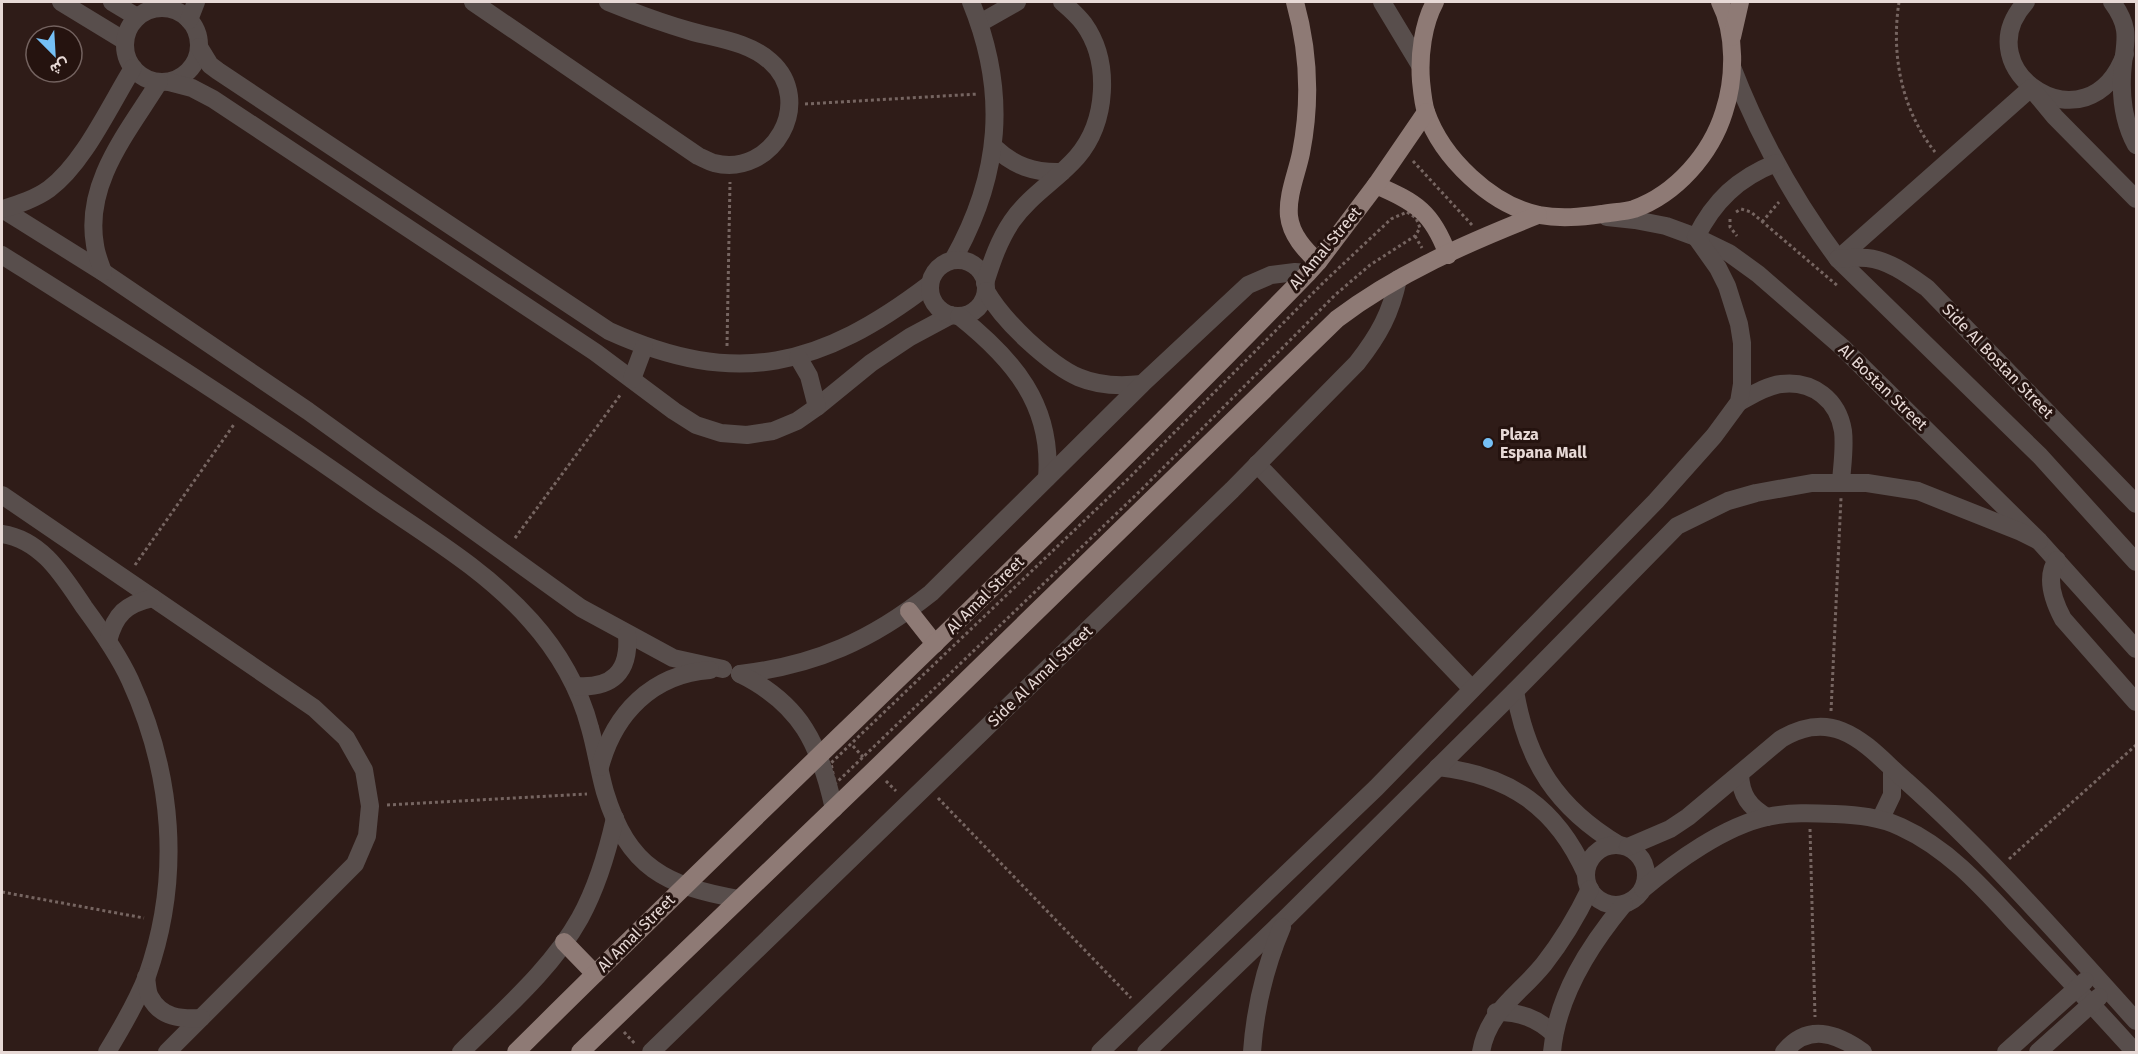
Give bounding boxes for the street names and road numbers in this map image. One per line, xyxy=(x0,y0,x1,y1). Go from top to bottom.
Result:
street label: Al Amal Street xyxy=(1285,203,1365,293)
street label: Side Al Bostan Street xyxy=(1938,300,2058,422)
street label: Al Bostan Street xyxy=(1835,340,1931,434)
street label: Al Amal Street xyxy=(942,552,1028,638)
street label: Side Al Amal Street xyxy=(984,621,1096,731)
street label: Al Amal Street xyxy=(593,890,679,976)

